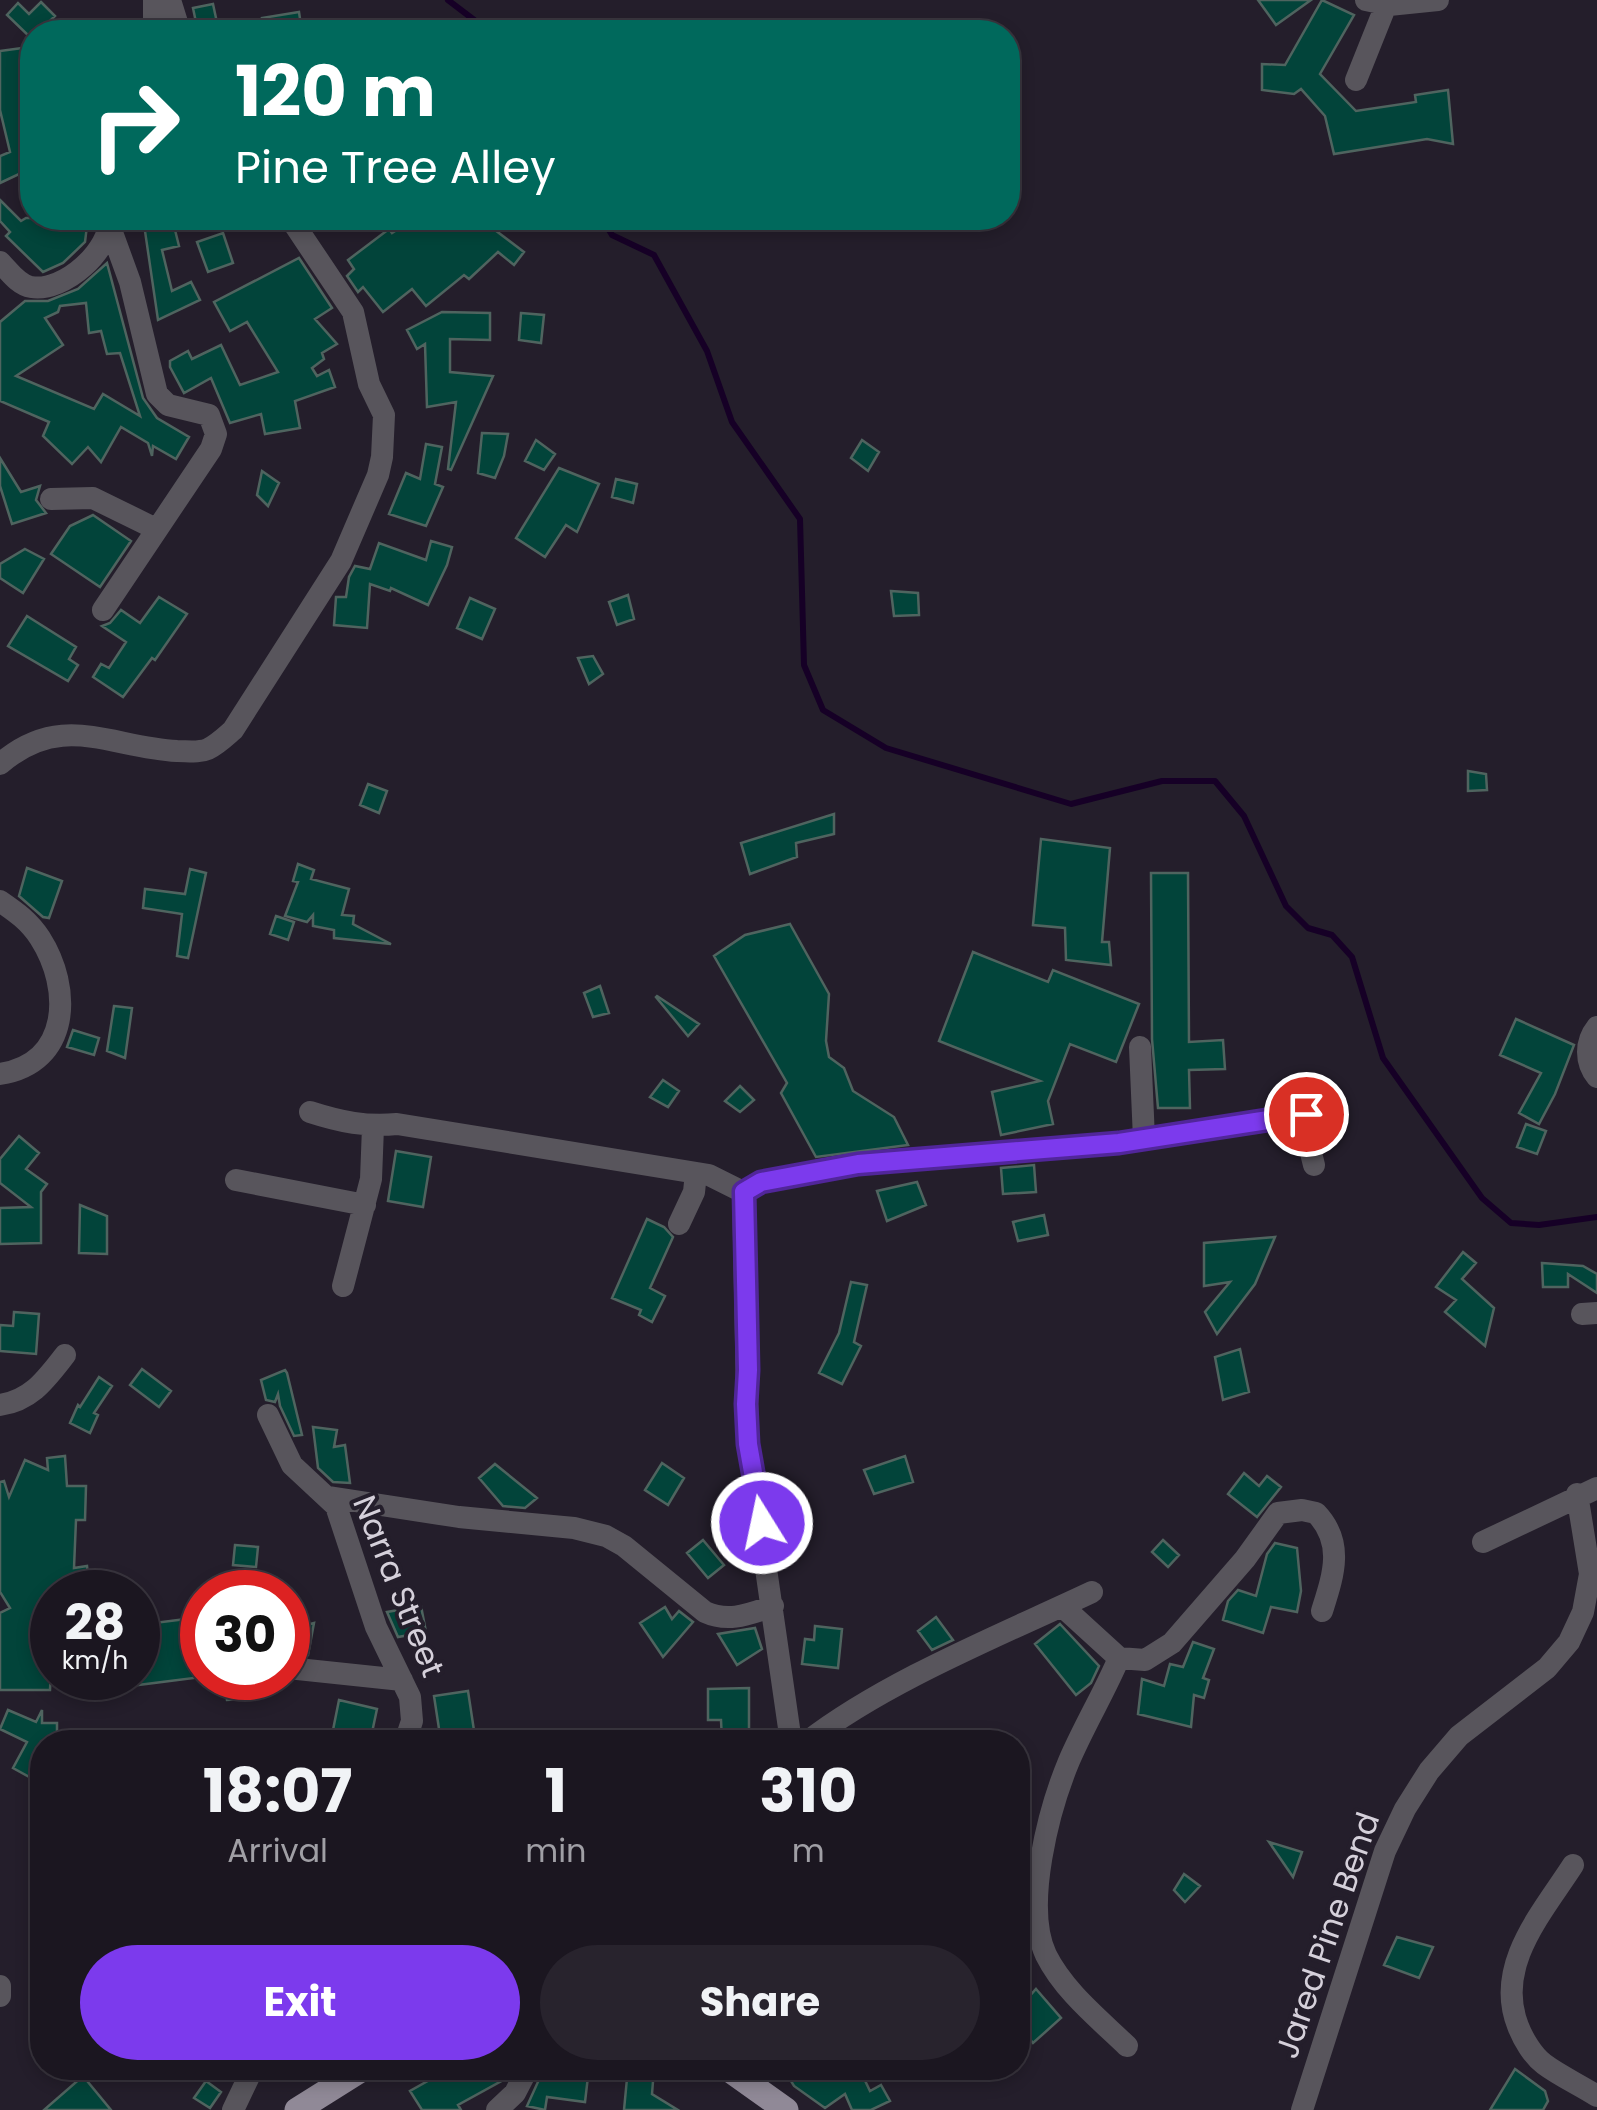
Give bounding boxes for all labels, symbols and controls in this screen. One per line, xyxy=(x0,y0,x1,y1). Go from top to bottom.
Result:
text: 120 m xyxy=(235,42,436,141)
icon: right xyxy=(70,60,200,190)
text: Pine Tree Alley xyxy=(235,136,556,199)
pin xyxy=(1264,1072,1349,1157)
icon: arrive xyxy=(1279,1087,1334,1142)
position arrow xyxy=(710,1471,814,1575)
street label: Narra Street xyxy=(342,1489,456,1683)
speed limit sign: 30 xyxy=(180,1570,310,1700)
text: 28 xyxy=(65,1587,125,1658)
text: km/h xyxy=(62,1643,128,1678)
text: 18:07 xyxy=(203,1749,352,1833)
text: 1 xyxy=(545,1749,567,1833)
text: 310 xyxy=(759,1749,857,1833)
street label: Jared Pine Bend xyxy=(1264,1806,1390,2064)
text: Arrival xyxy=(227,1828,328,1873)
text: min xyxy=(525,1828,587,1873)
text: m xyxy=(792,1828,825,1873)
button: Exit xyxy=(80,1945,520,2060)
button: Share xyxy=(540,1945,980,2060)

